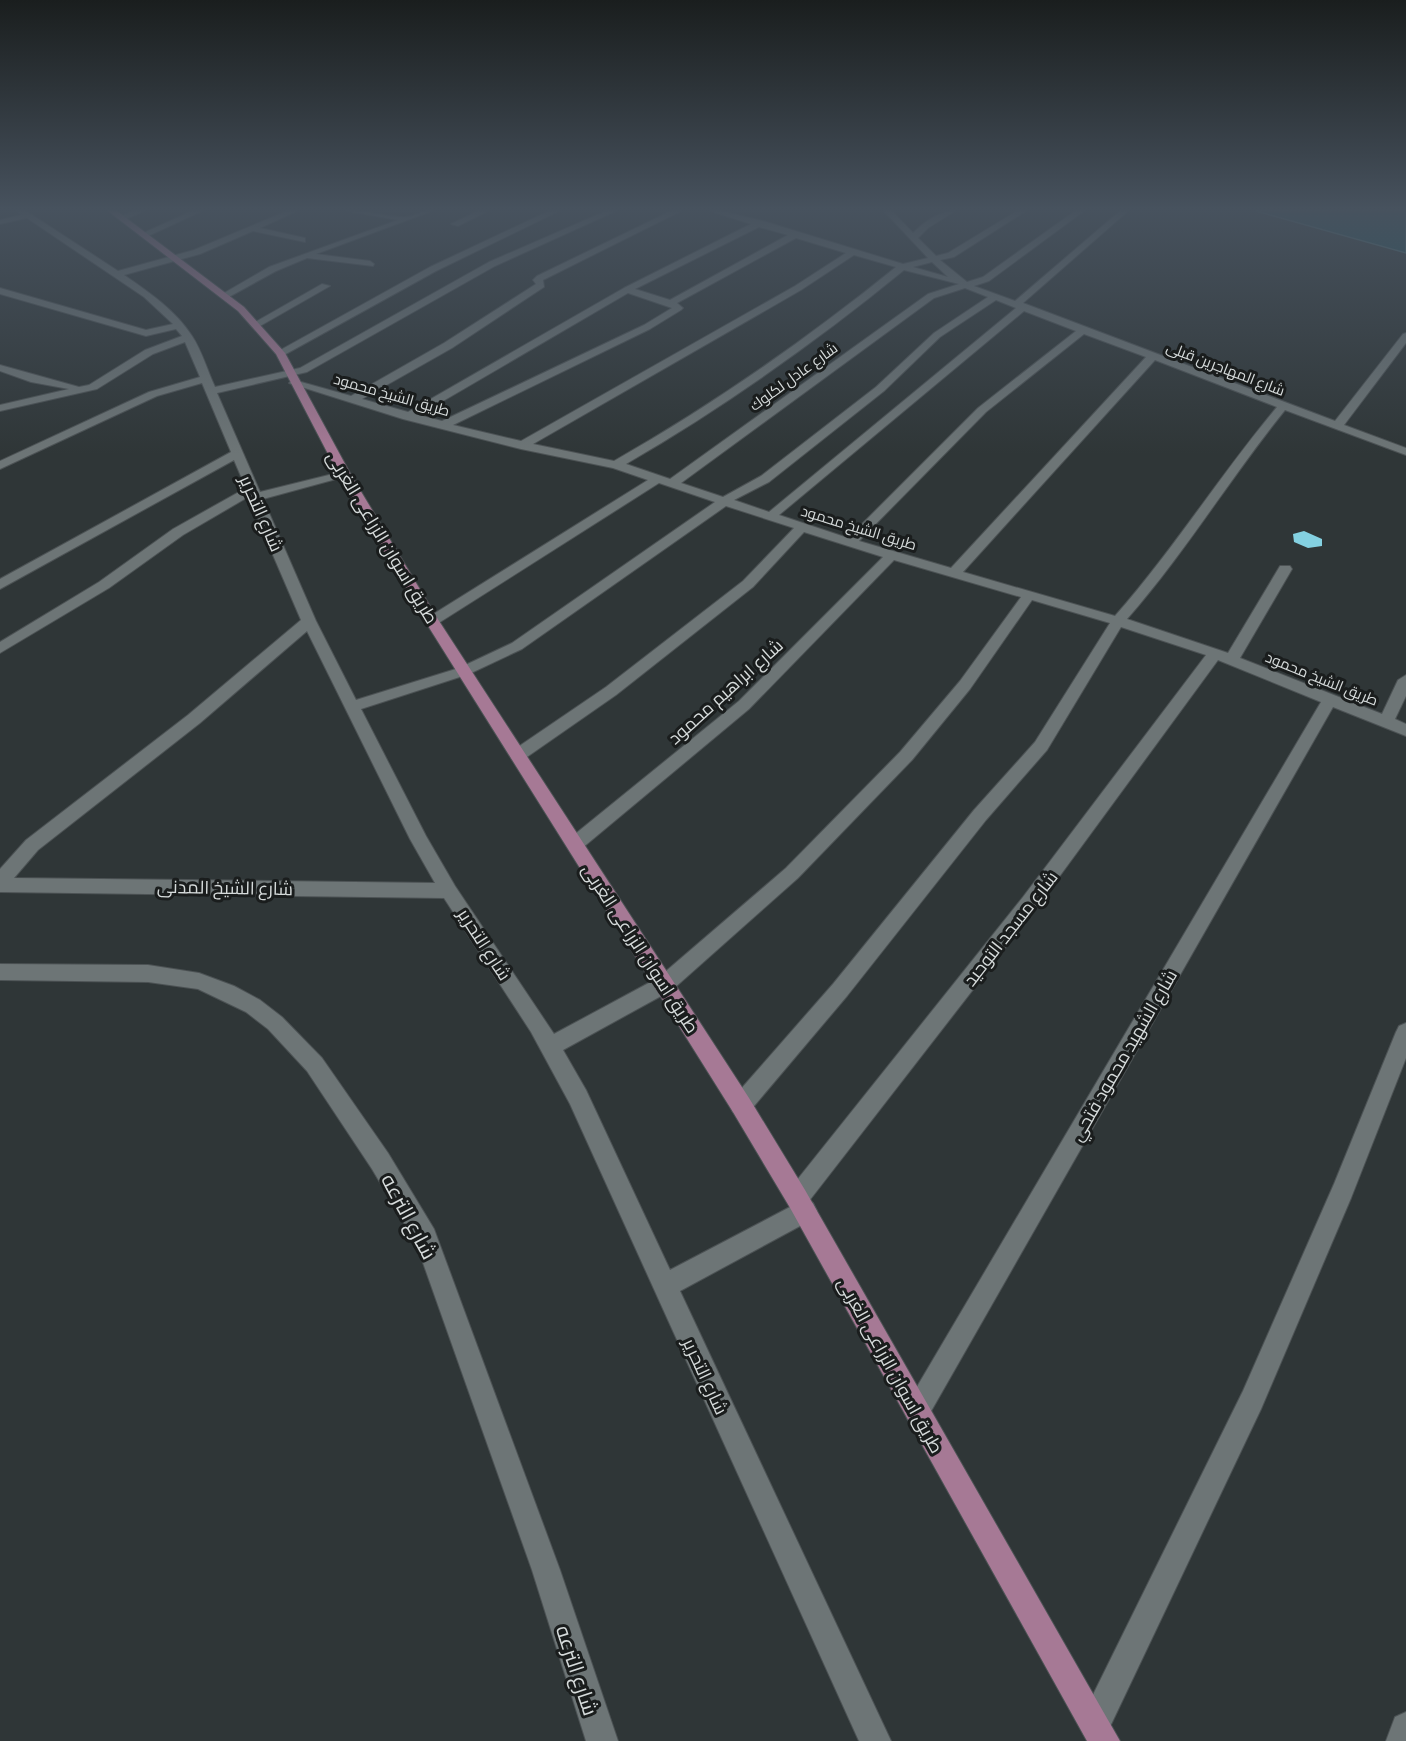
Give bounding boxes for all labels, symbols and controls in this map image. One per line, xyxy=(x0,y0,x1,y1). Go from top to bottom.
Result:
street label: شارع المهاجرين قبلى xyxy=(1163,337,1288,402)
street label: شارع عادل لكلوك xyxy=(745,338,842,416)
street label: طريق الشيخ محمود xyxy=(331,369,452,422)
street label: طريق اسوان الزراعى الغربى xyxy=(321,447,443,628)
street label: شارع التحرير xyxy=(233,470,289,555)
street label: طريق الشيخ محمود xyxy=(798,501,919,556)
street label: شارع ابراهيم محمود xyxy=(663,634,788,750)
street label: طريق الشيخ محمود xyxy=(1262,647,1381,712)
street label: طريق اسوان الزراعى الغربى xyxy=(576,859,704,1038)
street label: شارع مسجد التوحيد xyxy=(958,866,1063,991)
street label: شارع الشيخ المدنى xyxy=(157,875,293,901)
street label: شارع التحرير xyxy=(451,903,516,985)
street label: شارع الشهيد محمود فتحي xyxy=(1065,965,1185,1147)
street label: شارع الترعه xyxy=(374,1169,443,1264)
street label: طريق اسوان الزراعى الغربى xyxy=(832,1273,949,1458)
street label: شارع التحرير xyxy=(677,1334,733,1418)
street label: شارع الترعه xyxy=(549,1622,604,1719)

